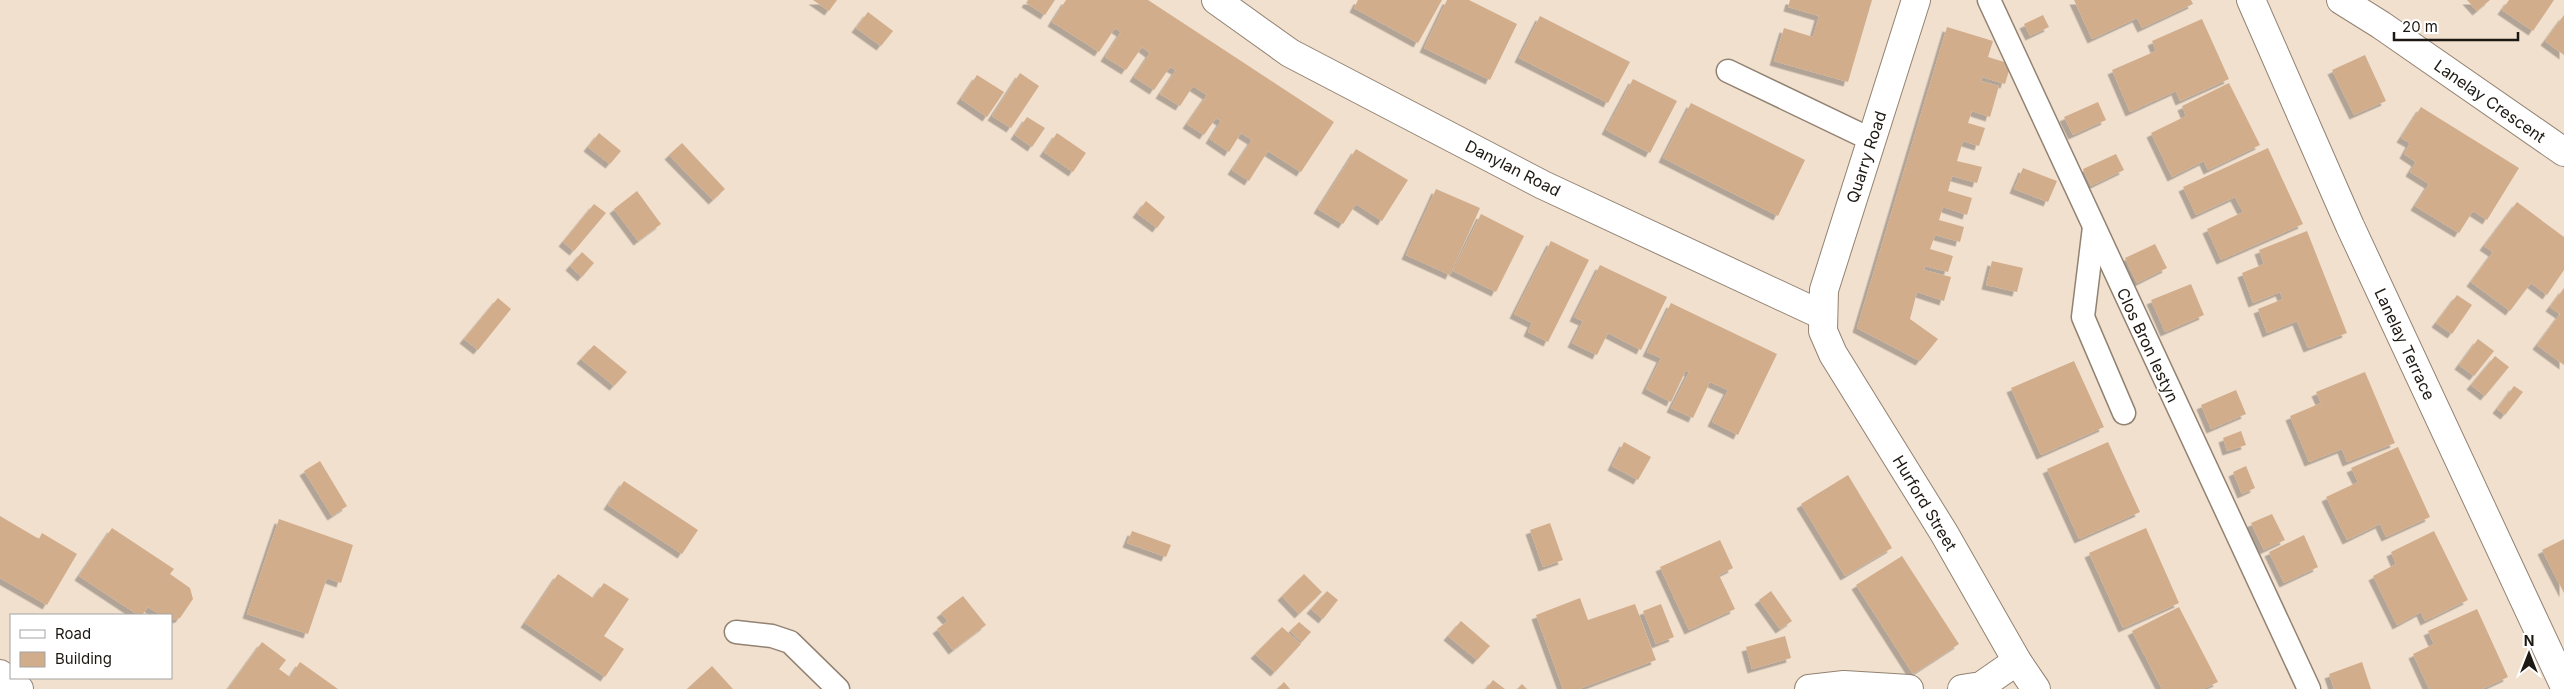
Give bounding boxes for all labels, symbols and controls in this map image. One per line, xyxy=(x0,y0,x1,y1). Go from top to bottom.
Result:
scale bar xyxy=(2394,10,2518,42)
text: 20 m xyxy=(2402,17,2438,36)
street label: Lanelay Crescent xyxy=(2430,55,2550,147)
street label: Quarry Road xyxy=(1842,109,1890,205)
street label: Danylan Road xyxy=(1462,135,1564,201)
street label: Clos Bron Iestyn xyxy=(2113,285,2183,405)
street label: Lanelay Terrace xyxy=(2370,285,2440,403)
street label: Hurford Street xyxy=(1889,452,1961,554)
legend xyxy=(10,614,172,679)
text: Road xyxy=(55,624,91,643)
north arrow xyxy=(2504,629,2554,679)
text: N xyxy=(2524,632,2534,649)
text: Building xyxy=(55,649,112,668)

